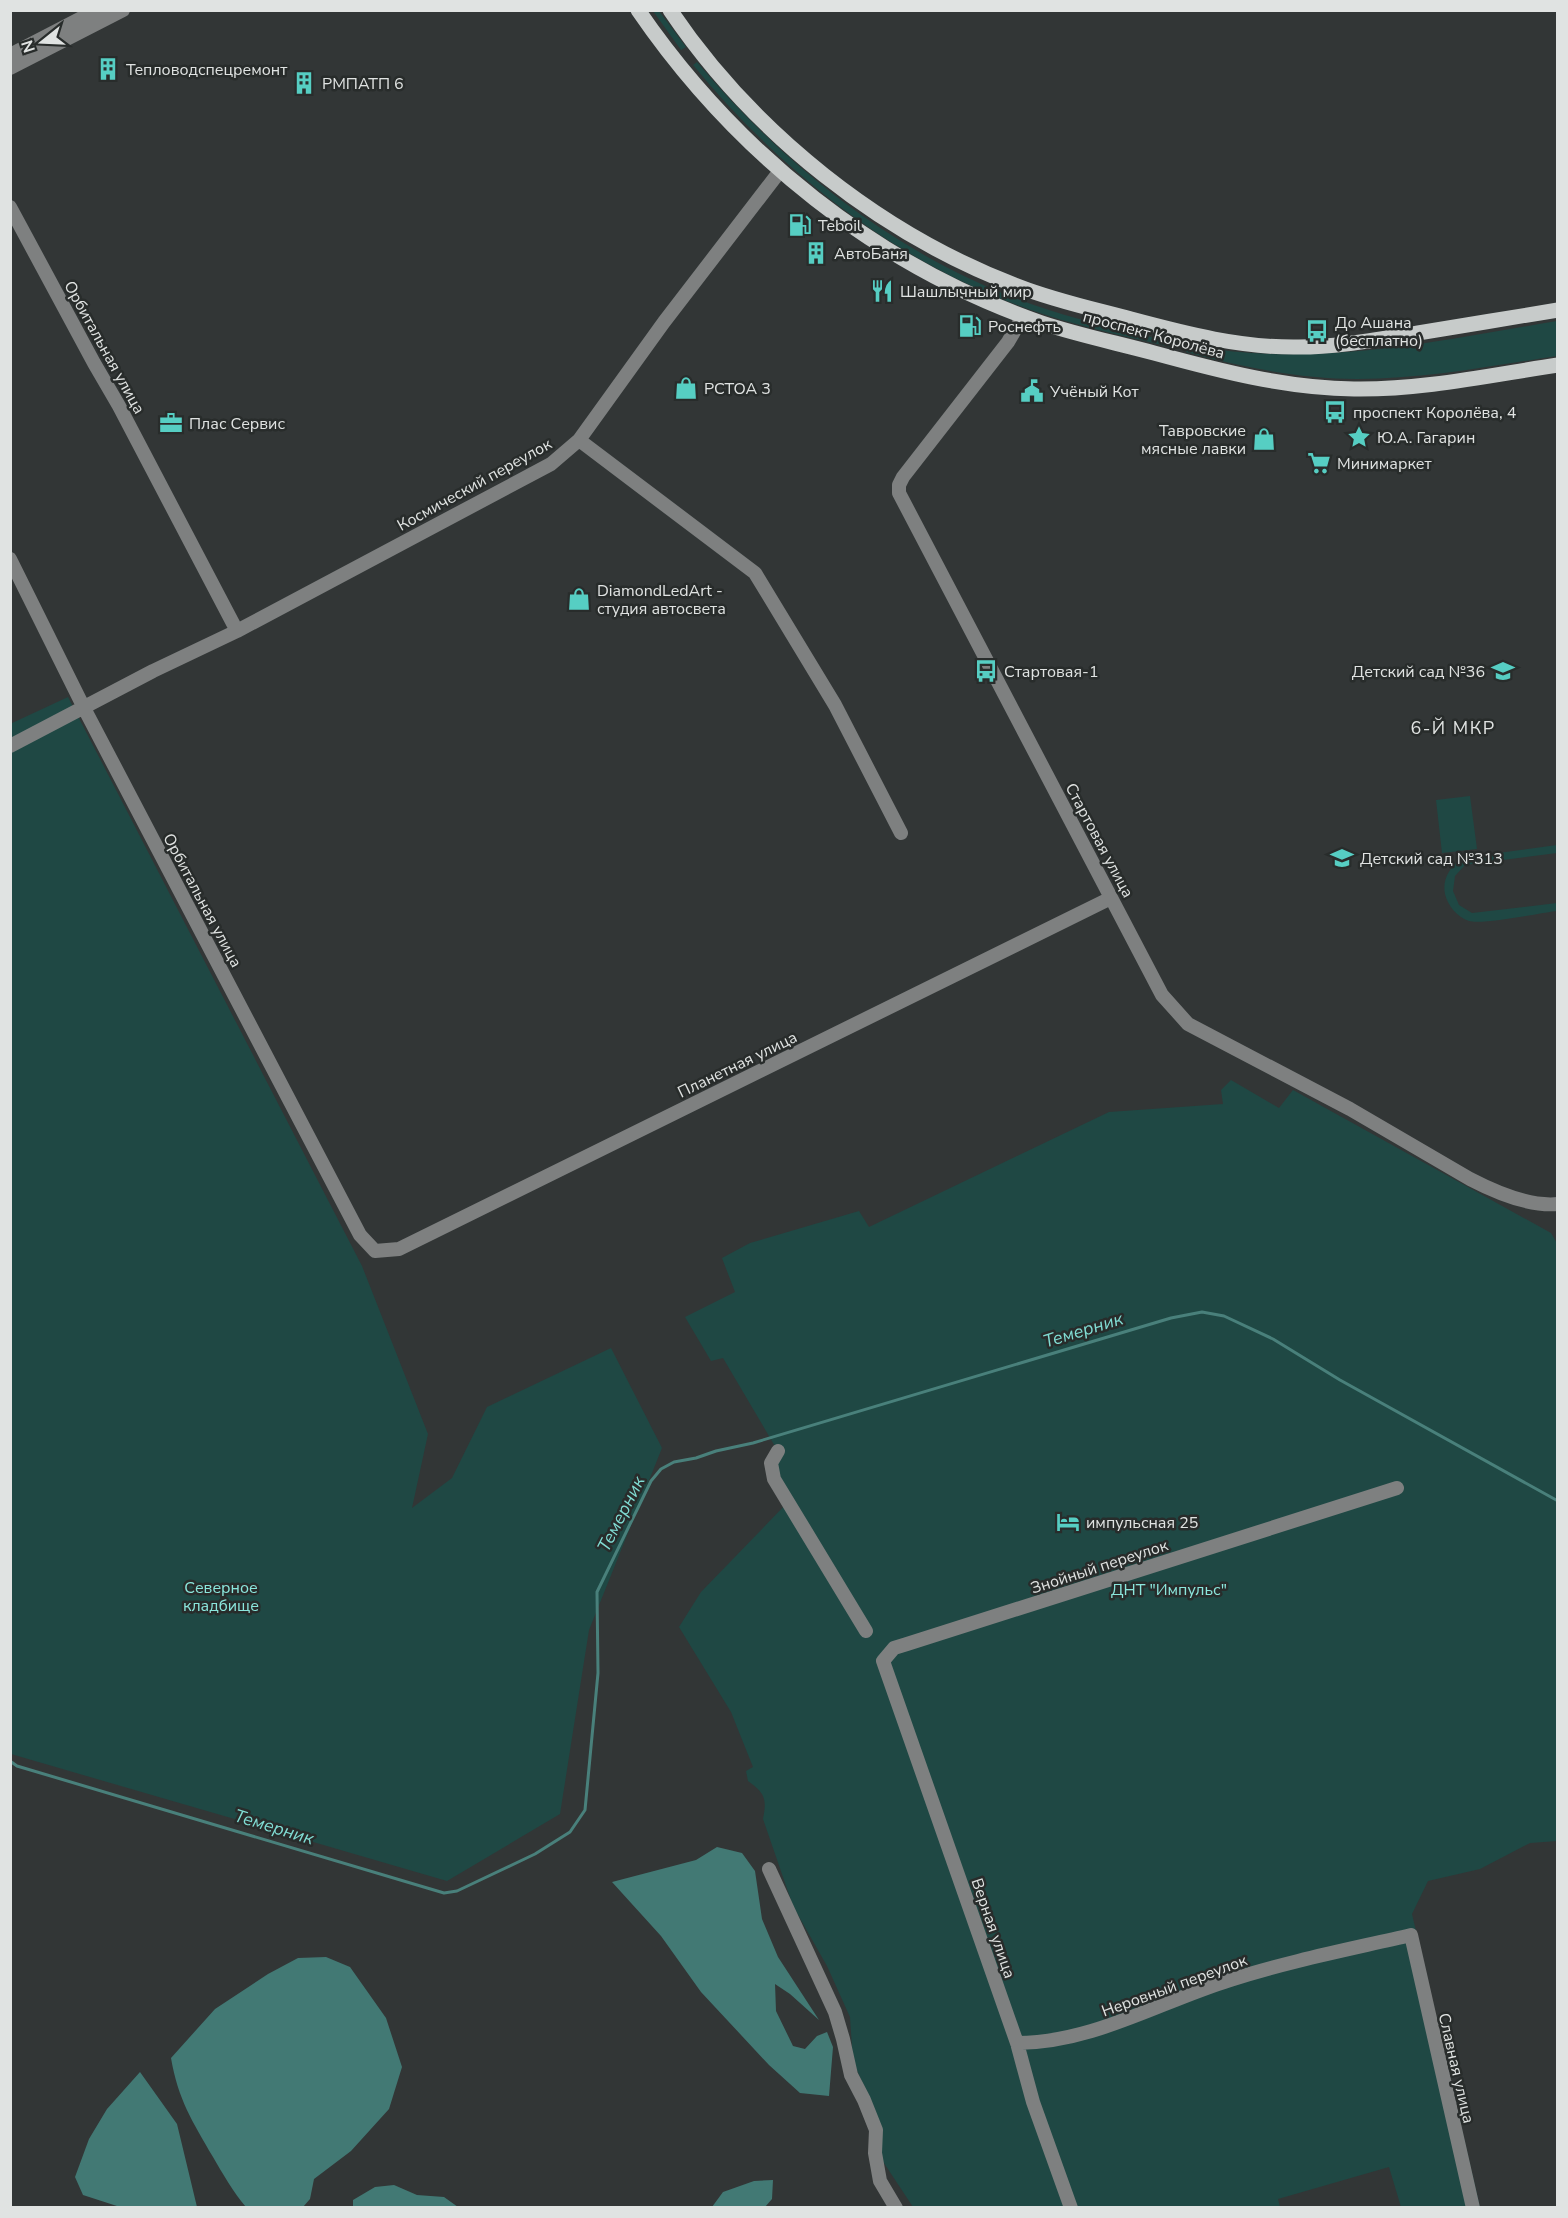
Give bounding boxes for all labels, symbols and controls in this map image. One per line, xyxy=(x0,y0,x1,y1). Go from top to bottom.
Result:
north arrow xyxy=(12,12,72,72)
text: N xyxy=(16,37,41,55)
building icon: Тепловодспецремонт xyxy=(95,56,121,82)
place label: Тепловодспецремонт xyxy=(126,59,288,81)
building icon: РМПАТП 6 xyxy=(291,70,317,96)
place label: РМПАТП 6 xyxy=(322,73,404,95)
fuel station icon: Teboil xyxy=(787,212,813,238)
place label: Teboil xyxy=(818,215,862,237)
building icon: АвтоБаня xyxy=(803,240,829,266)
place label: АвтоБаня xyxy=(834,243,908,265)
street label: Орбитальная улица xyxy=(58,277,150,418)
restaurant icon: Шашлычный мир xyxy=(869,278,895,304)
place label: Шашлычный мир xyxy=(900,281,1032,303)
street label: проспект Королёва xyxy=(1080,305,1227,364)
place label: До Ашана (бесплатно) xyxy=(1335,312,1423,352)
fuel station icon: Роснефть xyxy=(957,313,983,339)
place label: Роснефть xyxy=(988,316,1061,338)
bus stop icon: До Ашана (бесплатно) xyxy=(1304,318,1330,344)
shop icon: РСТОА 3 xyxy=(673,375,699,401)
place label: РСТОА 3 xyxy=(704,378,771,400)
public building icon: Учёный Кот xyxy=(1019,378,1045,404)
place label: Учёный Кот xyxy=(1049,381,1140,403)
bus stop icon: проспект Королёва, 4 xyxy=(1322,399,1348,425)
place label: проспект Королёва, 4 xyxy=(1353,402,1517,424)
office icon: Плас Сервис xyxy=(158,410,184,436)
place label: Плас Сервис xyxy=(189,413,285,435)
place label: Тавровские мясные лавки xyxy=(1141,420,1246,460)
place icon: Ю.А. Гагарин xyxy=(1346,424,1372,450)
shop icon: Тавровские мясные лавки xyxy=(1251,426,1277,452)
place label: Ю.А. Гагарин xyxy=(1377,427,1475,449)
street label: Космический переулок xyxy=(393,433,556,537)
supermarket icon: Минимаркет xyxy=(1306,450,1332,476)
place label: Минимаркет xyxy=(1337,453,1433,475)
place label: DiamondLedArt - студия автосвета xyxy=(597,580,726,620)
shop icon: DiamondLedArt - студия автосвета xyxy=(566,586,592,612)
bus stop icon: Стартовая-1 xyxy=(973,658,999,684)
school or university icon: Детский сад №36 xyxy=(1490,658,1516,684)
place label: Стартовая-1 xyxy=(1004,661,1099,683)
place label: Детский сад №36 xyxy=(1352,661,1485,683)
district label: 6-Й МКР xyxy=(1410,716,1496,740)
street label: Стартовая улица xyxy=(1060,779,1139,902)
street label: Орбитальная улица xyxy=(157,830,247,971)
school or university icon: Детский сад №313 xyxy=(1329,845,1355,871)
place label: Детский сад №313 xyxy=(1360,848,1503,870)
street label: Планетная улица xyxy=(674,1026,801,1103)
water label: Темерник xyxy=(1040,1306,1126,1353)
water label: Темерник xyxy=(592,1472,651,1556)
hotel icon: импульсная 25 xyxy=(1055,1509,1081,1535)
place label: импульсная 25 xyxy=(1086,1512,1198,1534)
street label: Знойный переулок xyxy=(1028,1534,1171,1600)
park label: Северное кладбище xyxy=(183,1577,259,1617)
park label: ДНТ "Импульс" xyxy=(1111,1579,1227,1601)
water label: Темерник xyxy=(231,1804,317,1851)
street label: Верная улица xyxy=(966,1875,1020,1981)
street label: Неровный переулок xyxy=(1099,1949,1251,2022)
street label: Славная улица xyxy=(1433,2011,1479,2126)

